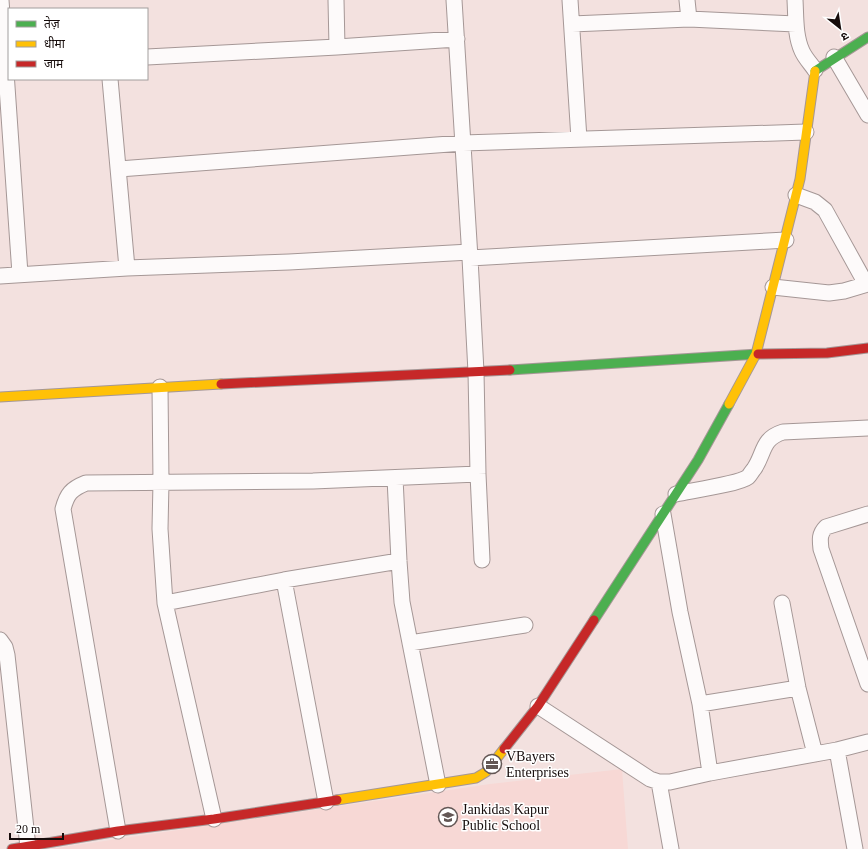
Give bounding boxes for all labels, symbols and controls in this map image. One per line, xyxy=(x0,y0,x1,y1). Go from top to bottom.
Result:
legend xyxy=(8,8,148,80)
north arrow xyxy=(820,8,860,48)
text: तेज़ xyxy=(44,16,61,31)
text: उ xyxy=(839,30,851,44)
text: धीमा xyxy=(44,36,66,51)
text: जाम xyxy=(44,57,64,71)
place label: VBayers Enterprises xyxy=(506,749,569,780)
office icon: VBayers Enterprises xyxy=(481,753,503,775)
place label: Jankidas Kapur Public School xyxy=(462,802,549,833)
school or university icon: Jankidas Kapur Public School xyxy=(437,806,459,828)
scale bar xyxy=(10,815,63,841)
text: 20 m xyxy=(16,822,41,836)

